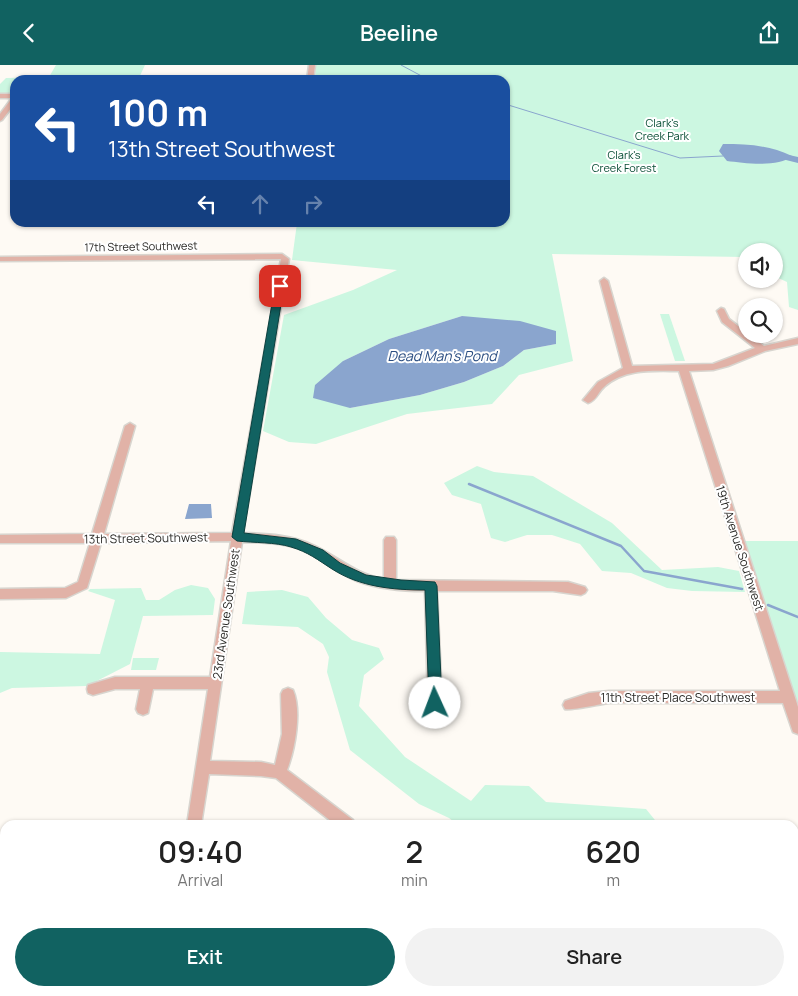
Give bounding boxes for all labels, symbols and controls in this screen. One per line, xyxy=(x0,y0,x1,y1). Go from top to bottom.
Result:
text: Beeline xyxy=(360,18,438,48)
icon: back xyxy=(15,19,43,47)
icon: share xyxy=(755,19,783,47)
text: 100 m xyxy=(108,89,208,137)
icon: left xyxy=(25,95,90,160)
park label: Clark's Creek Park xyxy=(635,115,690,143)
text: 13th Street Southwest xyxy=(108,134,335,164)
park label: Clark's Creek Forest xyxy=(592,147,656,175)
icon: left xyxy=(193,190,221,218)
icon: ahead xyxy=(246,190,274,218)
icon: right xyxy=(299,190,327,218)
street label: 17th Street Southwest xyxy=(84,238,198,254)
map controls xyxy=(738,243,783,343)
button: sound xyxy=(738,243,783,288)
pin xyxy=(259,265,301,307)
icon: arrive xyxy=(266,272,294,300)
button: search xyxy=(738,298,783,343)
water label: Dead Man's Pond xyxy=(387,346,498,365)
street label: 19th Avenue Southwest xyxy=(712,483,768,613)
street label: 13th Street Southwest xyxy=(84,528,208,548)
street label: 23rd Avenue Southwest xyxy=(208,548,244,680)
position arrow xyxy=(408,676,460,728)
street label: 11th Street Place Southwest xyxy=(601,689,755,706)
text: 09:40 xyxy=(158,831,243,872)
text: 2 xyxy=(405,831,423,872)
text: 620 xyxy=(586,831,641,872)
text: Arrival xyxy=(178,869,223,891)
text: min xyxy=(401,869,428,891)
text: m xyxy=(607,869,620,891)
button: Exit xyxy=(15,928,395,986)
button: Share xyxy=(405,928,784,986)

